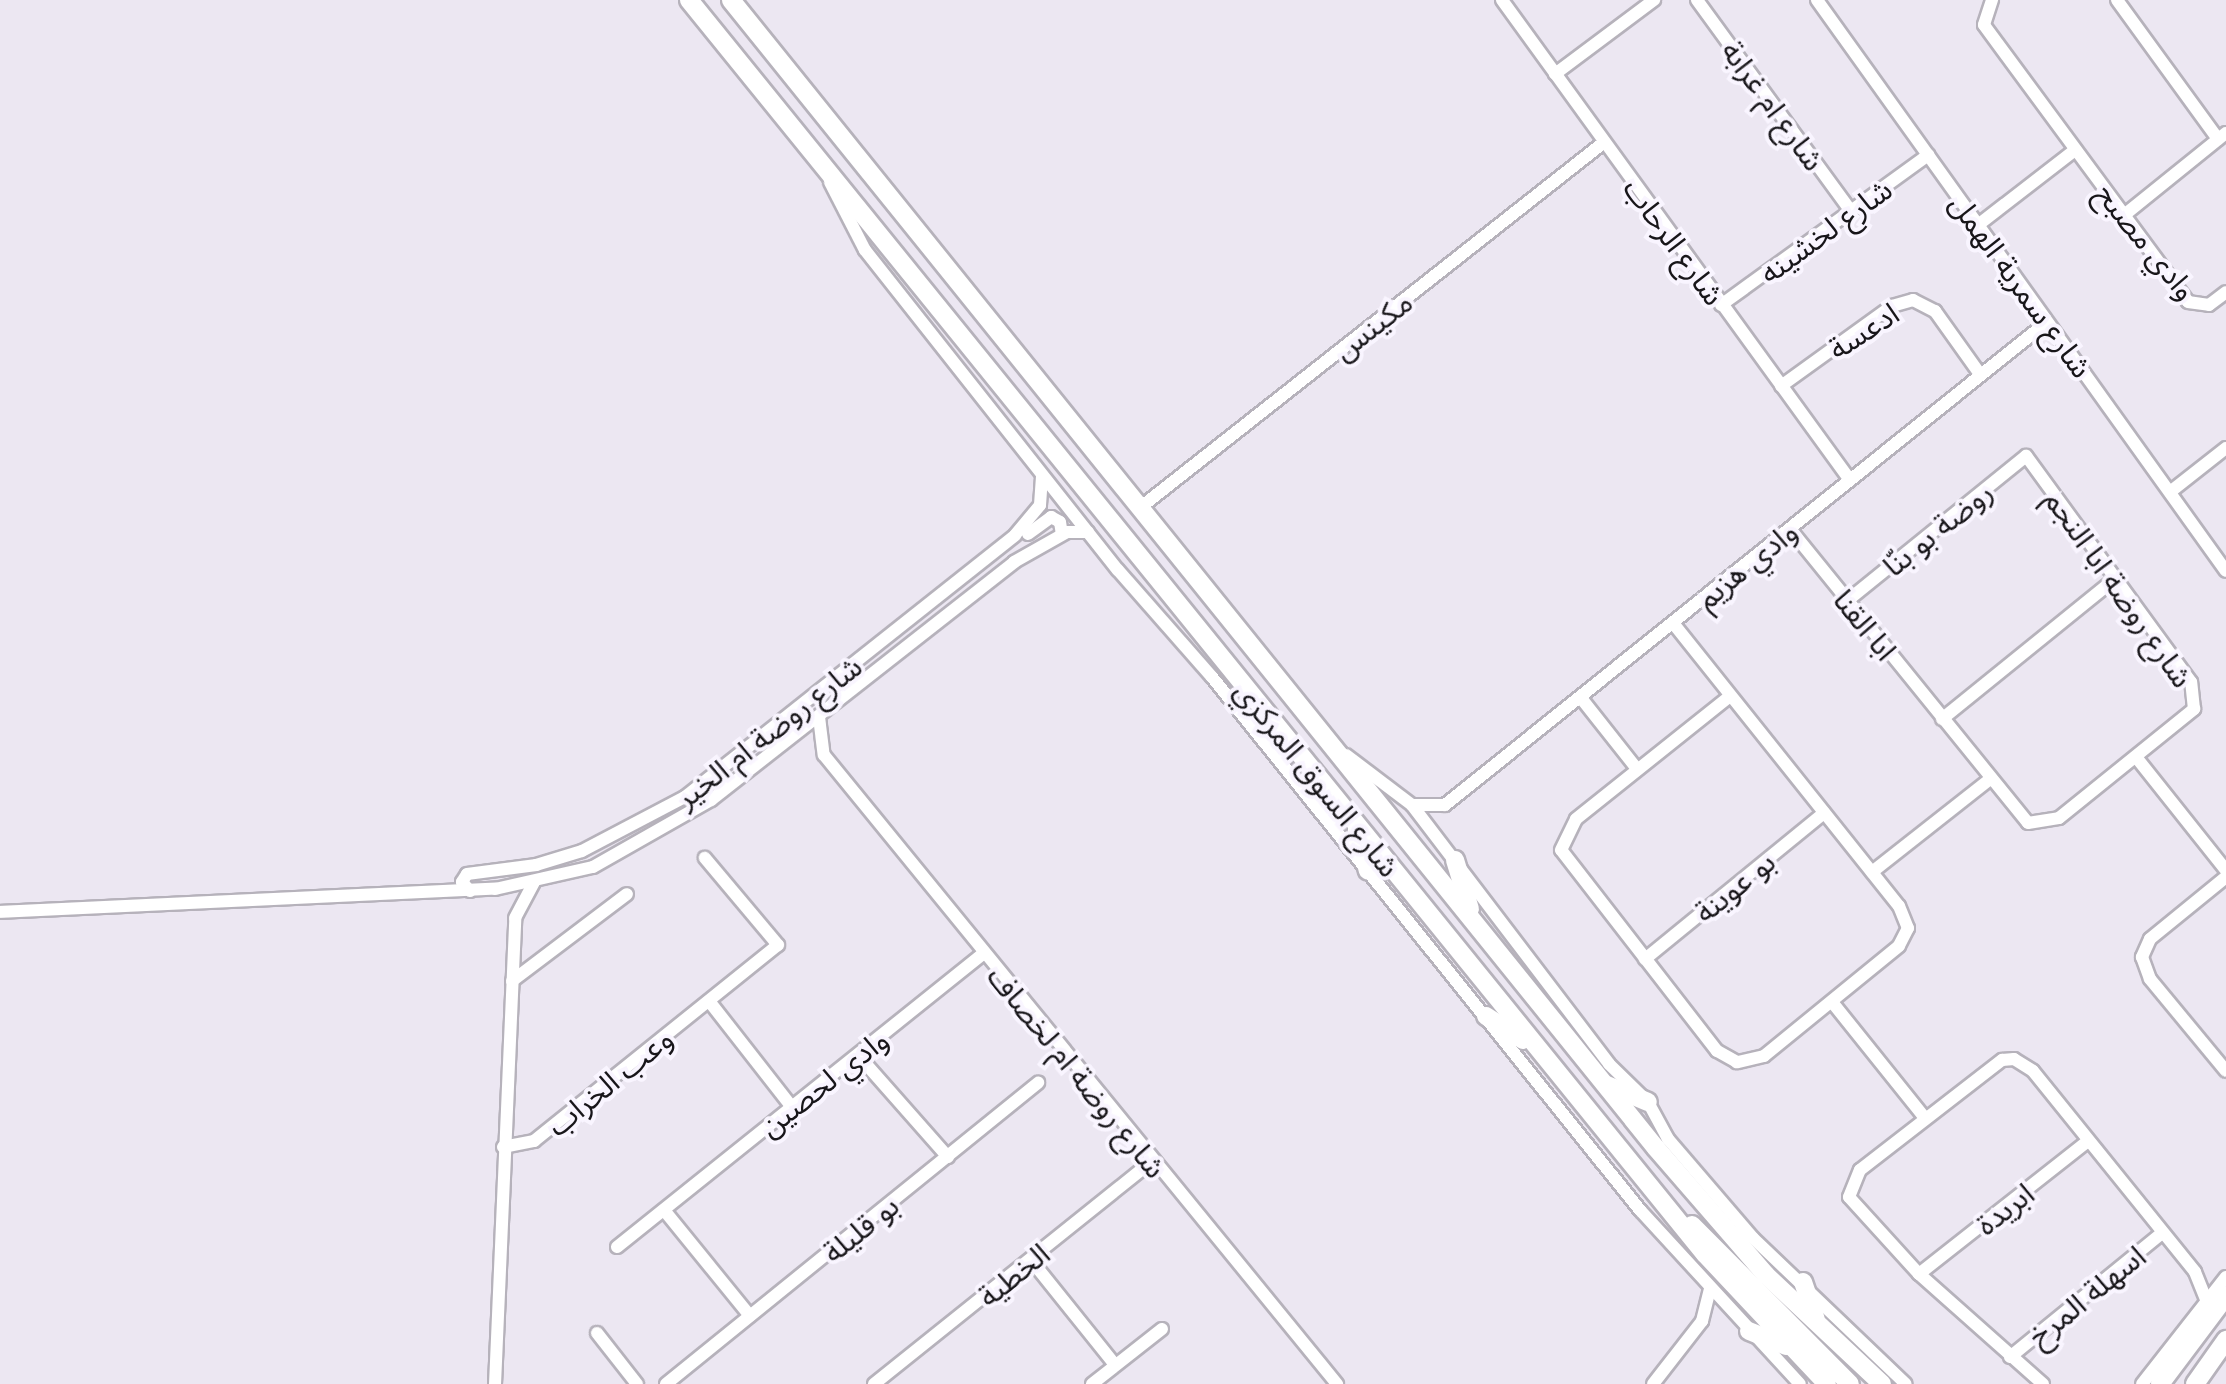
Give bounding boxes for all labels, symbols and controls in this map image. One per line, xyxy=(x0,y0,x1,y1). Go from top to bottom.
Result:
street label: شارع ام غرابة xyxy=(1715,33,1833,177)
street label: شارع لخشينه xyxy=(1752,170,1898,290)
street label: شارع الرحاب xyxy=(1617,171,1733,311)
street label: وادي مصبح xyxy=(2089,176,2205,306)
street label: شارع سمرية الهمل xyxy=(1943,186,2101,384)
street label: مكينس xyxy=(1325,283,1419,367)
street label: ادعسة xyxy=(1821,294,1905,366)
street label: روضة بو بنّا xyxy=(1875,473,1999,583)
street label: شارع روضة ابا النجم xyxy=(2039,482,2201,694)
street label: وادي هزيم xyxy=(1688,512,1804,616)
street label: ابا القنا xyxy=(1827,581,1905,667)
street label: شارع روضة ام الخير xyxy=(668,647,868,815)
street label: شارع السوق المركزي xyxy=(1228,673,1408,883)
street label: بو عوينة xyxy=(1687,843,1781,929)
street label: شارع روضة ام لخصاف xyxy=(981,958,1175,1184)
street label: وعب الخراب xyxy=(539,1019,679,1143)
street label: وادي لحصين xyxy=(751,1020,895,1144)
street label: ابريدة xyxy=(1968,1174,2040,1242)
street label: بو قليلة xyxy=(815,1187,905,1269)
street label: الخطية xyxy=(970,1234,1056,1314)
street label: اسهلة المرخ xyxy=(2020,1237,2152,1353)

